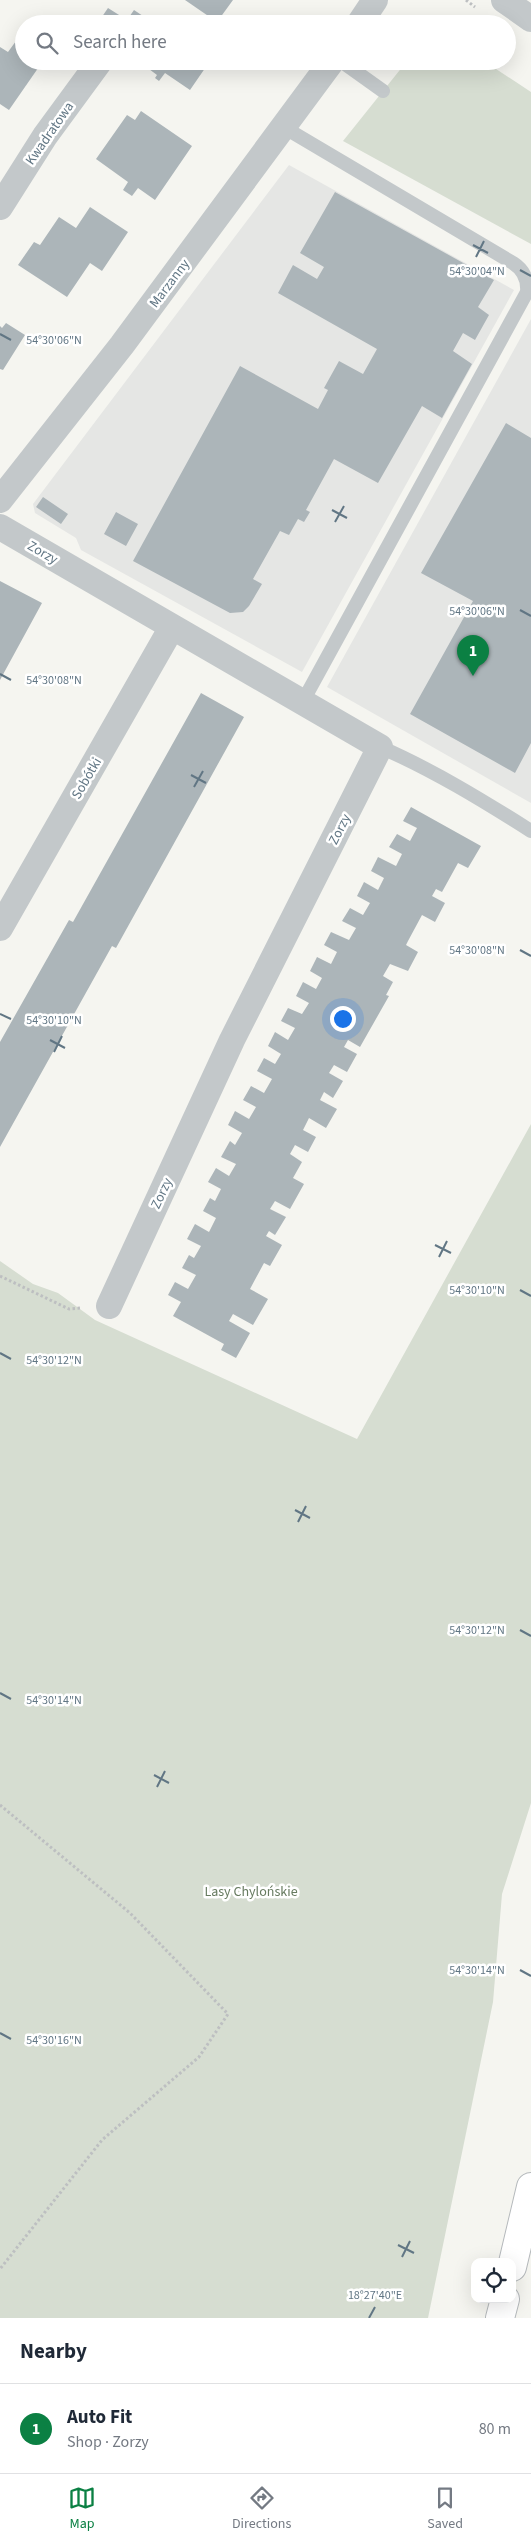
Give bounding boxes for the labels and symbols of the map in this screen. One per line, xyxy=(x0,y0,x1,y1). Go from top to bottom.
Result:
street label: Kwadratowa xyxy=(21,98,79,169)
street label: Marzanny xyxy=(145,255,195,312)
text: 54°30'04"N xyxy=(449,263,505,280)
text: 54°30'06"N xyxy=(26,332,82,349)
street label: Zorzy xyxy=(24,536,62,570)
text: 54°30'06"N xyxy=(449,603,505,620)
pin: 1 xyxy=(457,635,489,676)
text: 54°30'08"N xyxy=(26,672,82,689)
street label: Sobótki xyxy=(67,754,107,803)
street label: Zorzy xyxy=(324,810,356,848)
text: 54°30'08"N xyxy=(449,942,505,959)
your location xyxy=(330,1006,356,1032)
text: 54°30'10"N xyxy=(26,1012,82,1029)
street label: Zorzy xyxy=(146,1174,178,1212)
text: 54°30'10"N xyxy=(449,1282,505,1299)
text: 54°30'12"N xyxy=(26,1352,82,1369)
text: 54°30'12"N xyxy=(449,1622,505,1639)
text: 54°30'14"N xyxy=(26,1692,82,1709)
park label: Lasy Chylońskie xyxy=(204,1882,298,1902)
text: 54°30'14"N xyxy=(449,1962,505,1979)
text: 54°30'16"N xyxy=(26,2032,82,2049)
text: 18°27'40"E xyxy=(348,2287,402,2304)

